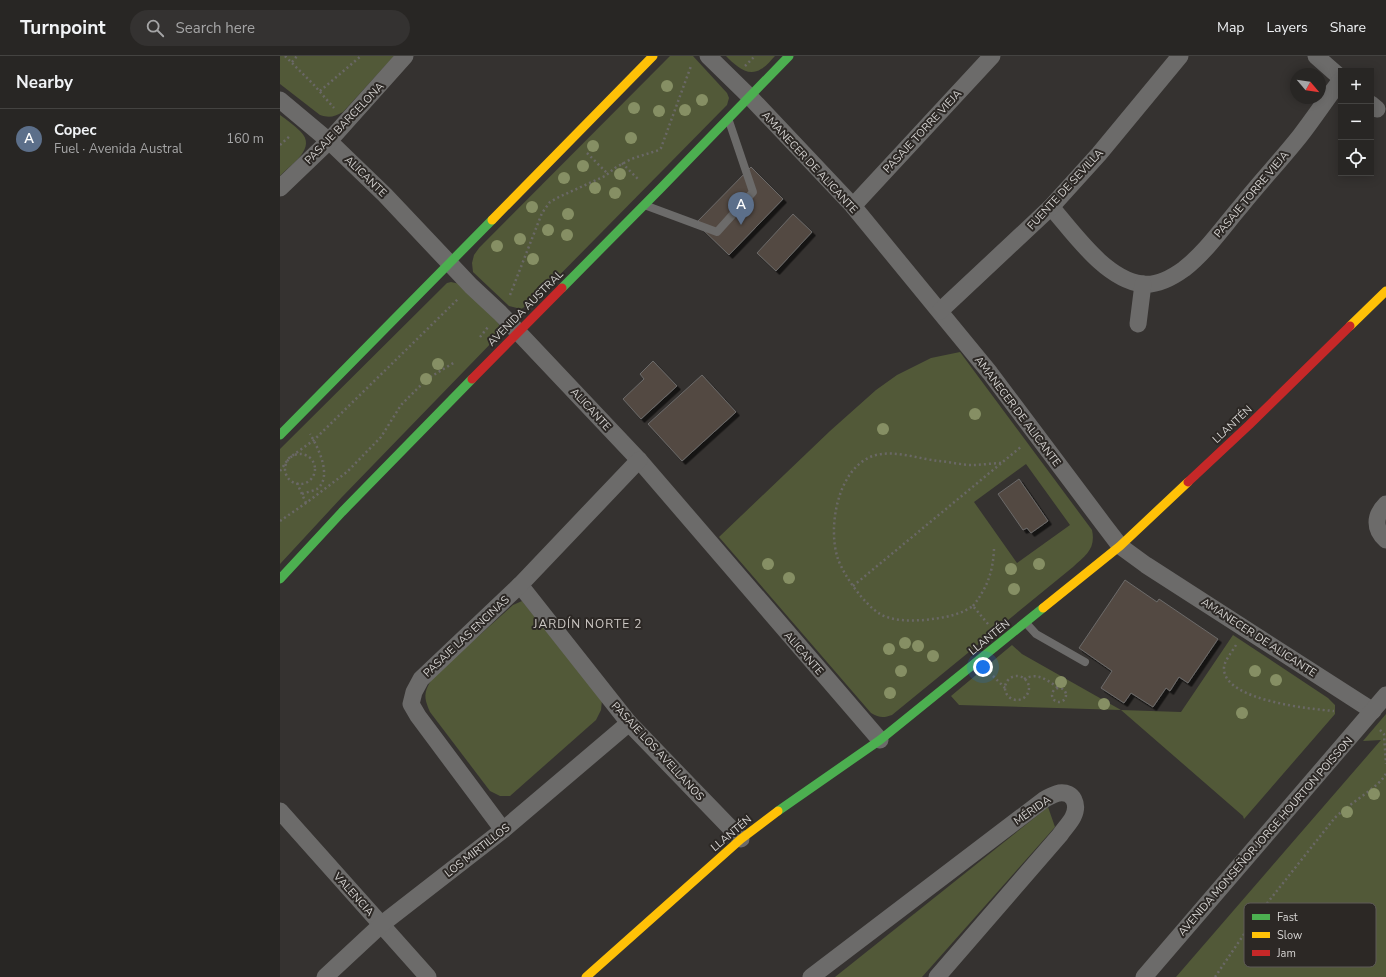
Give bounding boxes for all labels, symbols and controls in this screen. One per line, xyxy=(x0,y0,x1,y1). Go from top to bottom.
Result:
search box xyxy=(130,10,410,46)
text: Turnpoint xyxy=(20,15,106,41)
icon: search xyxy=(144,17,166,39)
text: Search here xyxy=(176,18,255,38)
text: Map xyxy=(1217,18,1244,37)
text: Layers xyxy=(1266,18,1308,37)
text: Share xyxy=(1330,18,1366,37)
north arrow xyxy=(1290,68,1326,104)
map controls xyxy=(1338,68,1374,176)
button: + xyxy=(1338,68,1374,104)
text: Nearby xyxy=(16,71,73,94)
street label: PASAJE BARCELONA xyxy=(301,79,387,168)
street label: PASAJE TORRE VIEJA xyxy=(880,86,965,176)
button: − xyxy=(1338,104,1374,140)
street label: AMANECER DE ALICANTE xyxy=(758,108,861,217)
text: Copec xyxy=(54,120,97,140)
text: A xyxy=(24,130,34,148)
text: 160 m xyxy=(226,130,264,148)
text: Fuel · Avenida Austral xyxy=(54,140,182,158)
button: locate xyxy=(1338,140,1374,176)
street label: FUENTE DE SEVILLA xyxy=(1024,146,1107,233)
street label: PASAJE TORRE VIEJA xyxy=(1211,148,1292,241)
street label: ALICANTE xyxy=(341,152,390,200)
pin: A xyxy=(728,192,754,225)
street label: AVENIDA AUSTRAL xyxy=(484,267,567,350)
street label: AMANECER DE ALICANTE xyxy=(971,353,1064,470)
street label: ALICANTE xyxy=(567,385,614,434)
street label: LLANTÉN xyxy=(1209,401,1255,447)
street label: PASAJE LAS ENCINAS xyxy=(420,592,513,680)
street label: AMANECER DE ALICANTE xyxy=(1198,594,1319,680)
street label: LLANTÉN xyxy=(965,615,1013,659)
district label: JARDÍN NORTE 2 xyxy=(533,616,642,632)
street label: ALICANTE xyxy=(781,628,827,678)
your location xyxy=(973,657,993,677)
street label: PASAJE LOS AVELLANOS xyxy=(608,699,708,804)
street label: AVENIDA MONSEÑOR JORGE HOURTON POISSON xyxy=(1175,734,1356,939)
street label: MÉRIDA xyxy=(1010,791,1054,829)
street label: LLANTÉN xyxy=(707,811,755,855)
street label: LOS MIRTILLOS xyxy=(442,820,513,881)
street label: VALENCIA xyxy=(329,869,377,919)
legend xyxy=(1244,903,1376,967)
text: Fast xyxy=(1277,910,1298,925)
text: Slow xyxy=(1277,928,1302,943)
text: Jam xyxy=(1276,946,1296,961)

